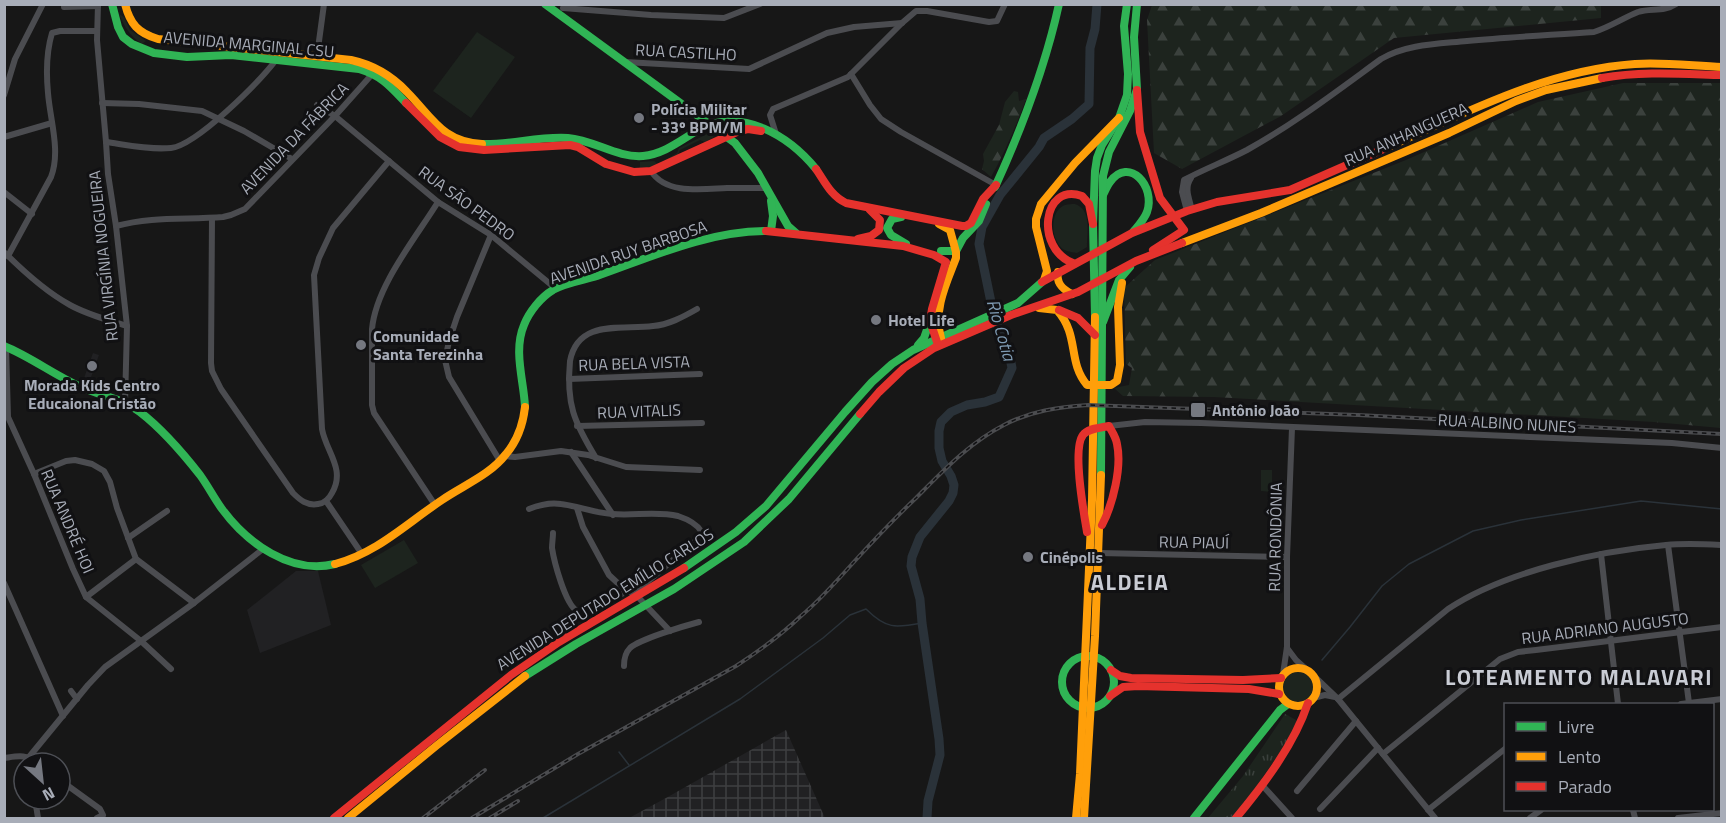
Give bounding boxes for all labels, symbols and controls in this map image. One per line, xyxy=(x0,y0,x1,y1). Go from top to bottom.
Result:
street label: AVENIDA MARGINAL CSU xyxy=(163,25,335,63)
street label: RUA CASTILHO xyxy=(635,37,737,67)
street label: AVENIDA DA FÁBRICA xyxy=(234,76,354,199)
street label: RUA ANHANGUERA xyxy=(1340,96,1472,172)
place label: Polícia Militar - 33º BPM/M xyxy=(651,97,747,139)
marker: Polícia Militar - 33º BPM/M xyxy=(632,111,646,125)
street label: RUA SÃO PEDRO xyxy=(414,160,520,246)
street label: RUA VIRGÍNIA NOGUEIRA xyxy=(82,169,124,342)
street label: AVENIDA RUY BARBOSA xyxy=(546,214,710,290)
water label: Rio Cotia xyxy=(980,296,1023,365)
place label: Hotel Life xyxy=(888,308,955,332)
marker: Hotel Life xyxy=(869,313,883,327)
place label: Comunidade Santa Terezinha xyxy=(373,324,483,366)
marker: Comunidade Santa Terezinha xyxy=(354,338,368,352)
street label: RUA BELA VISTA xyxy=(578,349,691,377)
marker: Morada Kids Centro Educaional Cristão xyxy=(85,359,99,373)
place label: Morada Kids Centro Educaional Cristão xyxy=(24,373,160,415)
street label: RUA VITALIS xyxy=(597,398,681,424)
place label: Antônio João xyxy=(1212,398,1300,422)
marker: Antônio João xyxy=(1189,401,1207,419)
street label: RUA ALBINO NUNES xyxy=(1437,407,1577,439)
street label: RUA ANDRÉ HOI xyxy=(35,465,101,577)
street label: RUA RONDÔNIA xyxy=(1262,482,1288,592)
street label: AVENIDA DEPUTADO EMÍLIO CARLOS xyxy=(492,522,718,676)
street label: RUA PIAUÍ xyxy=(1159,529,1230,555)
place label: Cinépolis xyxy=(1040,545,1103,569)
marker: Cinépolis xyxy=(1021,550,1035,564)
district label: ALDEIA xyxy=(1091,565,1169,599)
street label: RUA ADRIANO AUGUSTO xyxy=(1520,606,1690,650)
district label: LOTEAMENTO MALAVARI xyxy=(1445,660,1713,694)
legend xyxy=(1504,703,1714,811)
text: Livre xyxy=(1558,713,1594,740)
text: Lento xyxy=(1558,743,1601,770)
north arrow xyxy=(12,751,72,811)
text: Parado xyxy=(1558,773,1612,800)
text: N xyxy=(38,781,59,808)

